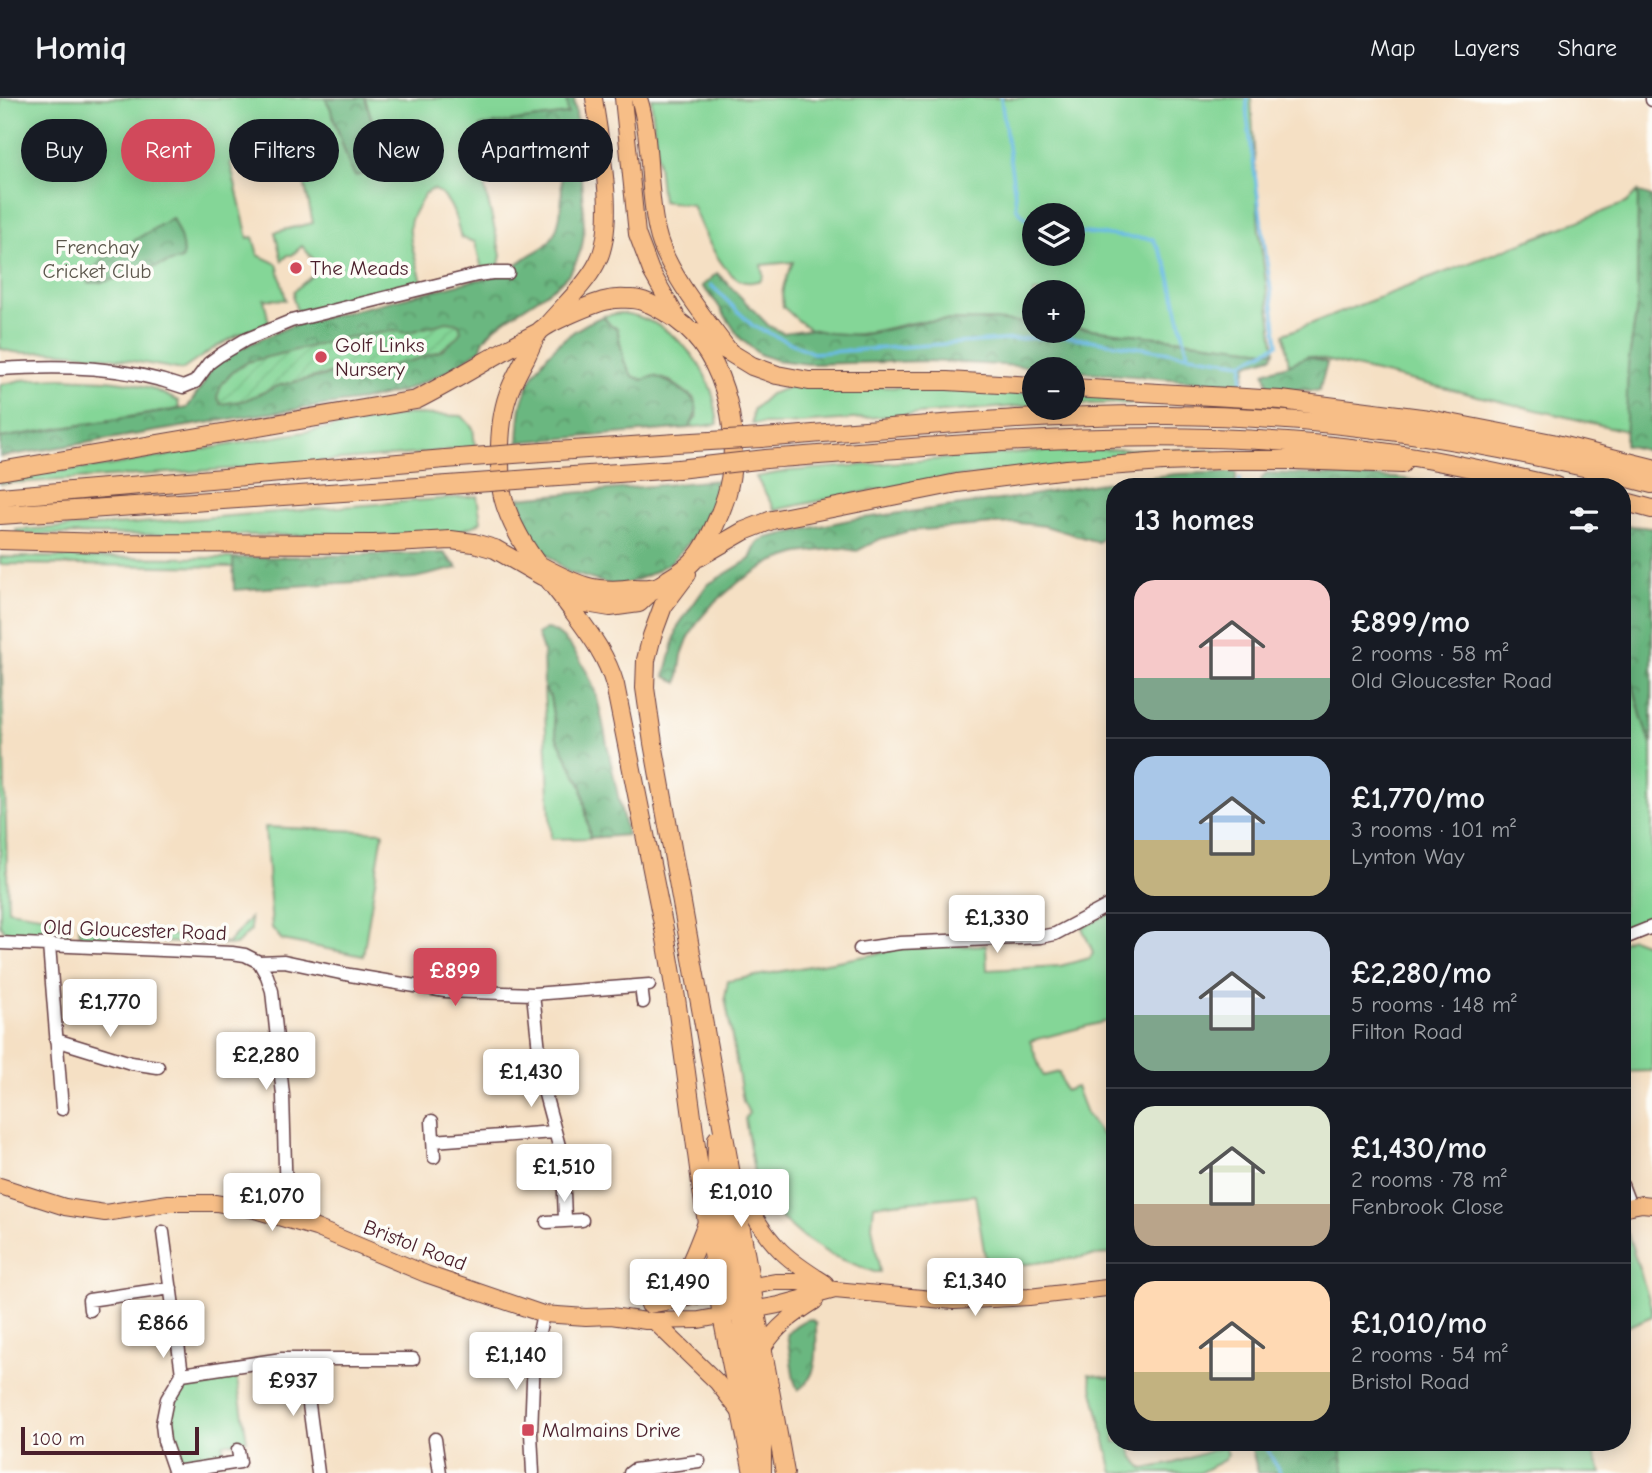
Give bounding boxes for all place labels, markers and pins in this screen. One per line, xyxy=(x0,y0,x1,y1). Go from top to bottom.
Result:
place label: The Meads xyxy=(310,256,409,280)
marker: The Meads xyxy=(288,260,304,276)
place label: Golf Links Nursery xyxy=(335,333,424,381)
marker: Golf Links Nursery xyxy=(313,349,329,365)
pin: £1,330 xyxy=(940,896,1054,955)
pin: £899 xyxy=(414,948,496,1008)
pin: £1,770 xyxy=(53,979,167,1039)
pin: £2,280 xyxy=(209,1032,323,1092)
pin: £1,430 xyxy=(474,1049,588,1109)
pin: £1,510 xyxy=(507,1144,621,1204)
pin: £1,010 xyxy=(684,1170,798,1229)
pin: £1,070 xyxy=(215,1174,329,1233)
pin: £1,340 xyxy=(918,1258,1032,1318)
pin: £1,490 xyxy=(621,1260,735,1319)
pin: £866 xyxy=(122,1300,204,1360)
pin: £1,140 xyxy=(459,1332,573,1392)
pin: £937 xyxy=(252,1358,334,1418)
place label: Malmains Drive xyxy=(542,1418,681,1442)
marker: Malmains Drive xyxy=(520,1422,536,1438)

